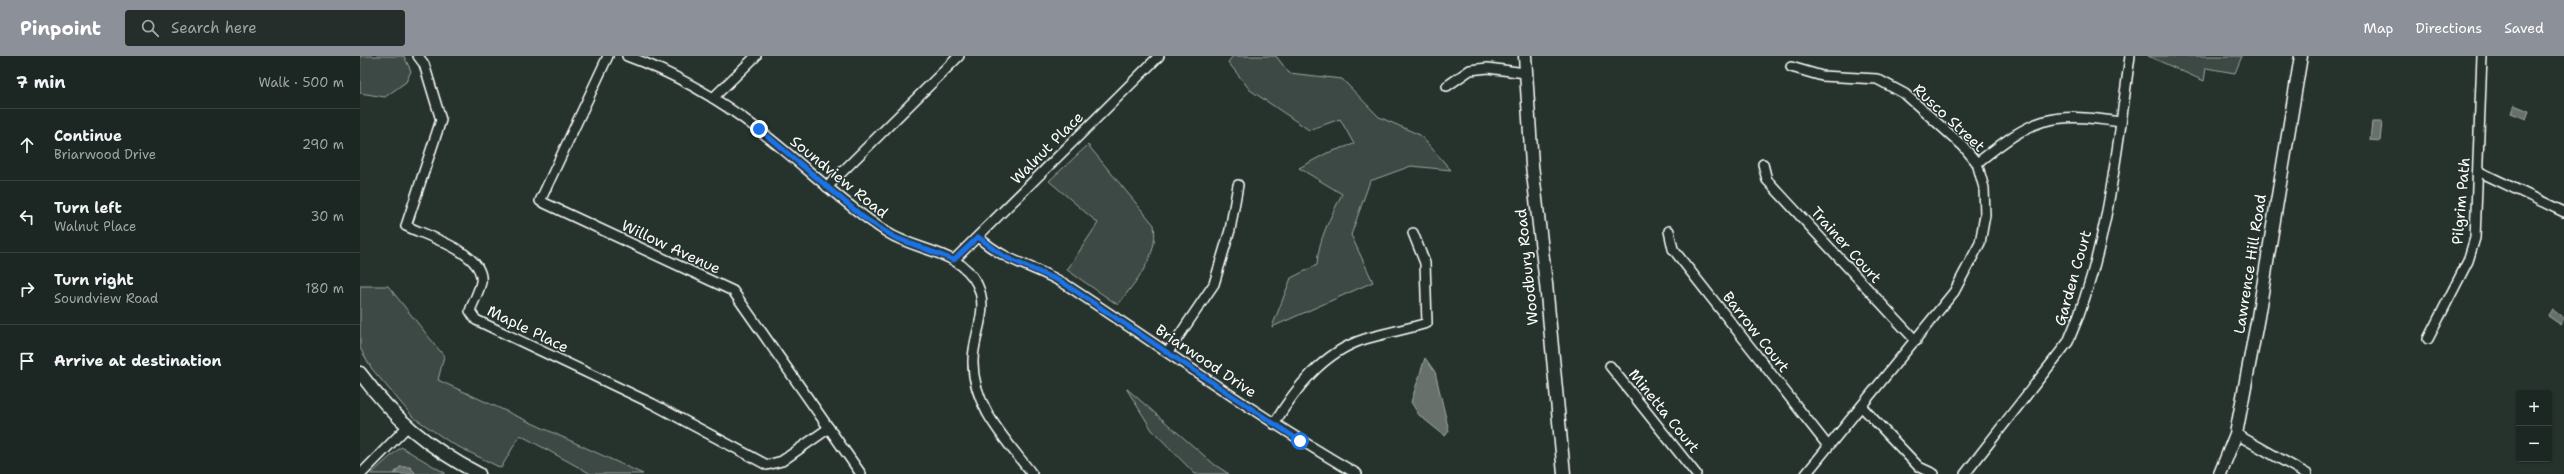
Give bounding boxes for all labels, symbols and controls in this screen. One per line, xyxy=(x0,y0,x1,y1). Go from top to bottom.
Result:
search box xyxy=(125,10,405,46)
text: Pinpoint xyxy=(20,16,101,41)
icon: search xyxy=(139,17,161,39)
text: Search here xyxy=(171,18,257,38)
text: Map xyxy=(2364,19,2394,37)
text: Directions xyxy=(2416,19,2482,37)
text: Saved xyxy=(2504,19,2544,37)
text: 7 min xyxy=(16,71,66,93)
text: Walk · 500 m xyxy=(258,74,344,91)
street label: Rusco Street xyxy=(1909,80,1989,156)
street label: Walnut Place xyxy=(1006,107,1088,189)
route end xyxy=(750,120,768,138)
text: Continue xyxy=(54,126,122,146)
street label: Soundview Road xyxy=(786,131,892,223)
icon: ahead xyxy=(16,134,38,156)
text: 290 m xyxy=(302,136,344,153)
text: Briarwood Drive xyxy=(54,146,156,163)
street label: Pilgrim Path xyxy=(2447,157,2475,245)
street label: Lawrence Hill Road xyxy=(2229,192,2271,335)
text: Turn left xyxy=(54,198,122,218)
street label: Trainer Court xyxy=(1806,202,1886,288)
icon: left xyxy=(16,206,38,228)
street label: Woodbury Road xyxy=(1511,207,1543,326)
text: 30 m xyxy=(310,208,344,225)
street label: Willow Avenue xyxy=(618,215,724,279)
text: Walnut Place xyxy=(54,218,136,235)
street label: Garden Court xyxy=(2050,228,2096,328)
text: Turn right xyxy=(54,270,134,290)
icon: right xyxy=(16,278,38,300)
text: 180 m xyxy=(305,280,344,297)
street label: Barrow Court xyxy=(1718,287,1794,377)
text: Soundview Road xyxy=(54,290,158,307)
street label: Maple Place xyxy=(484,301,572,357)
street label: Briarwood Drive xyxy=(1152,320,1260,402)
icon: arrive xyxy=(16,350,38,372)
text: Arrive at destination xyxy=(54,351,222,371)
street label: Minetta Court xyxy=(1624,365,1704,457)
map controls xyxy=(2516,390,2552,462)
button: + xyxy=(2516,390,2552,426)
button: − xyxy=(2516,426,2552,462)
route start xyxy=(1291,432,1309,450)

